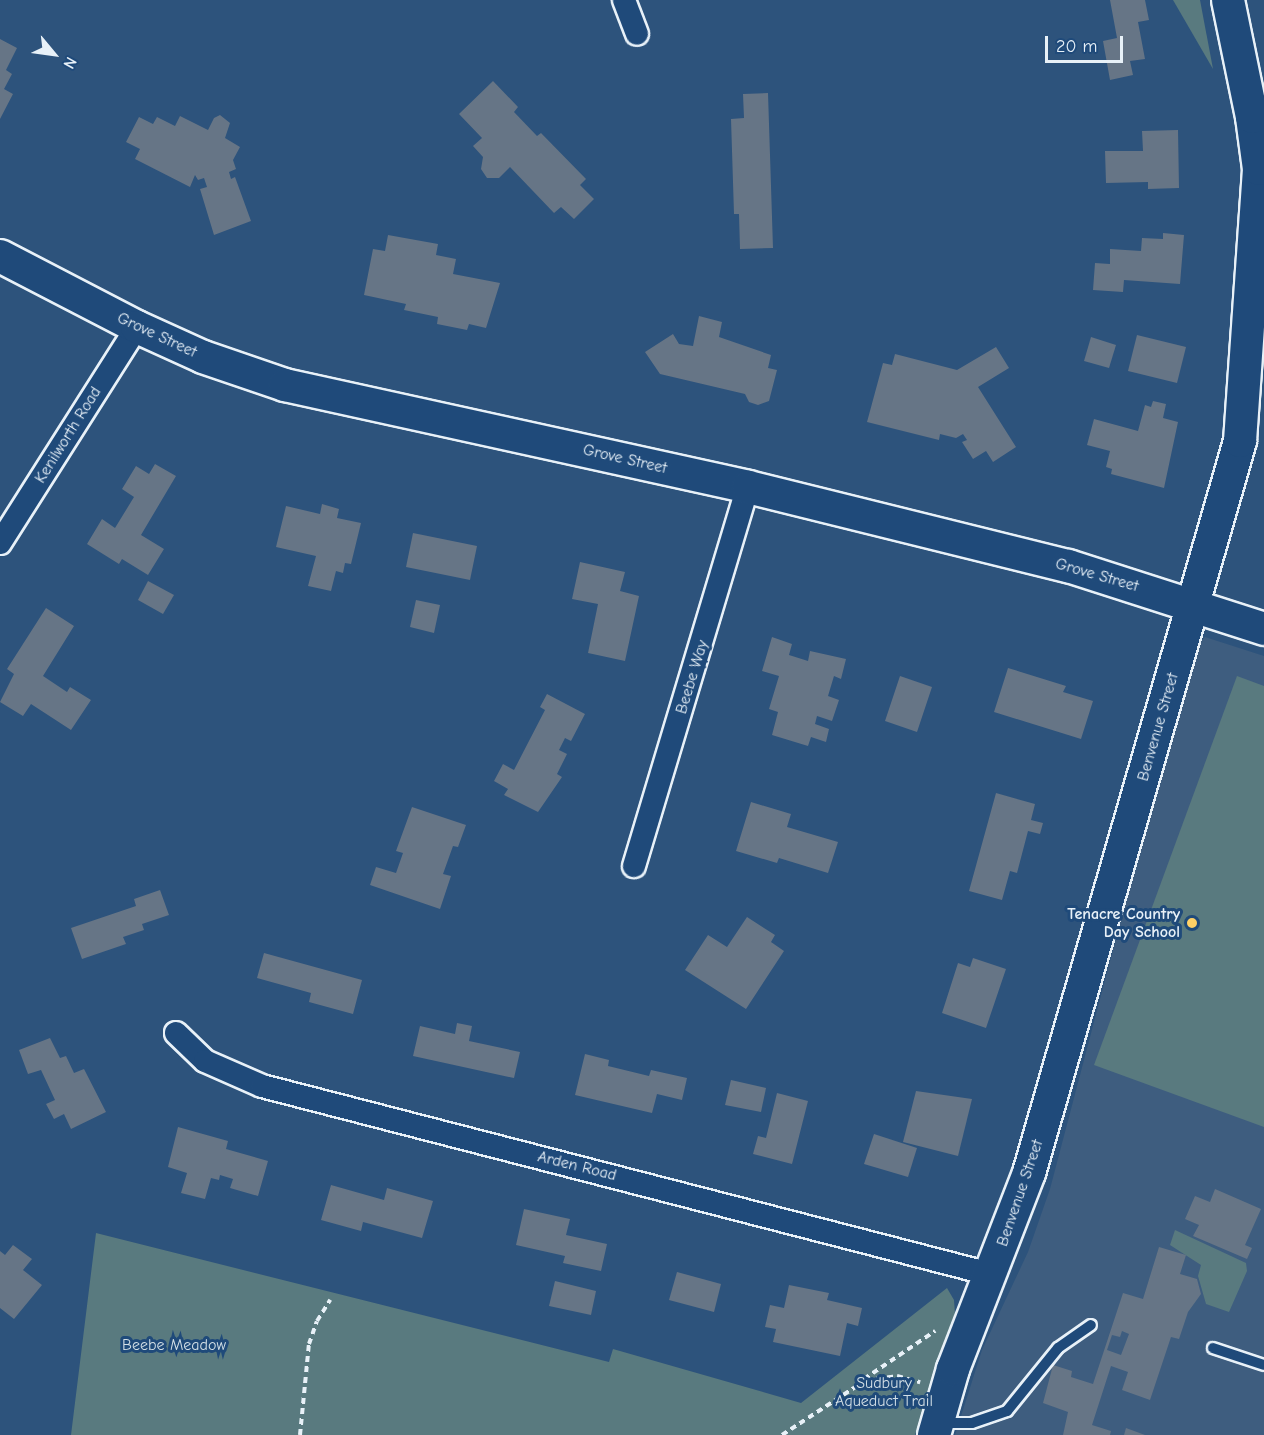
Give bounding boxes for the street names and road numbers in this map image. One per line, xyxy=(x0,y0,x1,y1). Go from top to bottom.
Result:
street label: Grove Street xyxy=(114,308,200,362)
street label: Kenilworth Road xyxy=(31,383,105,487)
street label: Grove Street xyxy=(581,440,669,478)
street label: Grove Street xyxy=(1053,554,1141,596)
street label: Beebe Way xyxy=(672,638,712,716)
street label: Benvenue Street xyxy=(1133,671,1183,783)
street label: Benvenue Street xyxy=(993,1137,1047,1249)
street label: Arden Road xyxy=(536,1147,618,1185)

